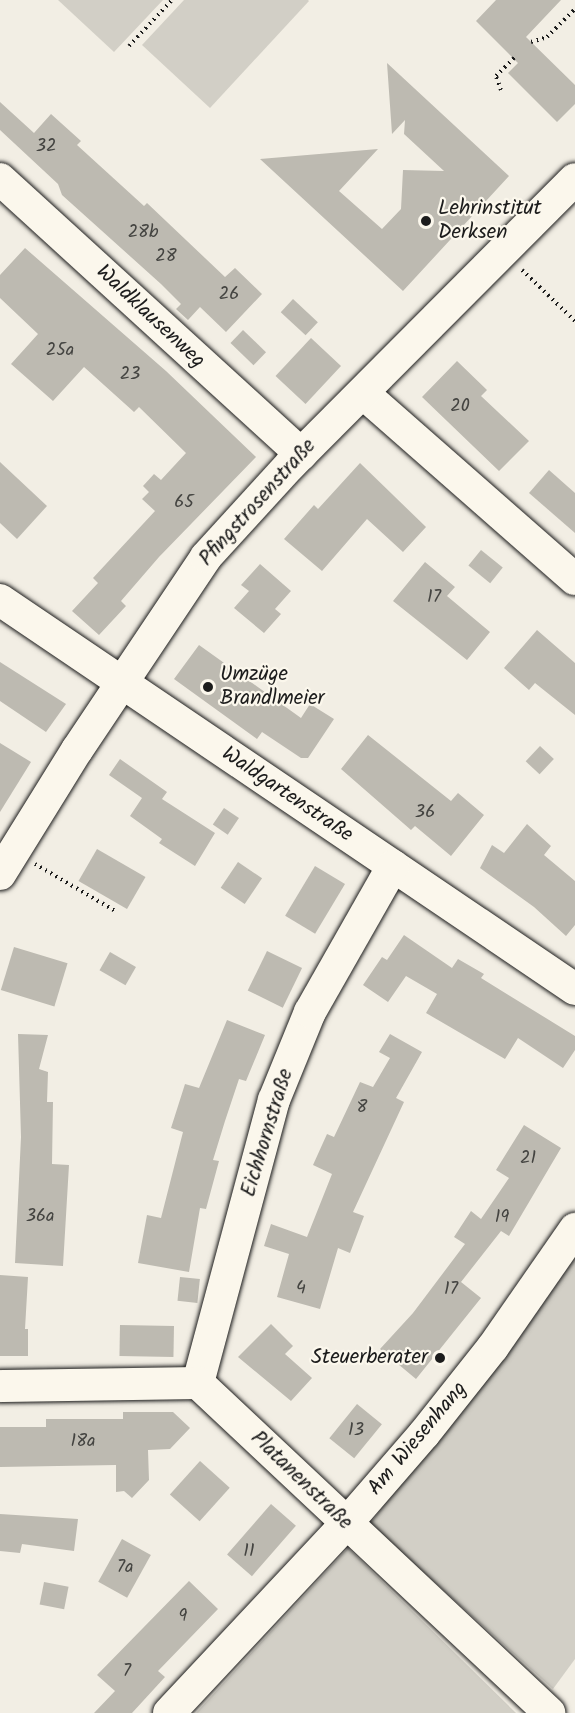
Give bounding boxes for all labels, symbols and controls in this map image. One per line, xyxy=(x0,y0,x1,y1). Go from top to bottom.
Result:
house number: 32 xyxy=(36,136,56,158)
place label: Lehrinstitut Derksen xyxy=(438,196,542,246)
marker: Lehrinstitut Derksen xyxy=(419,214,433,228)
house number: 28b xyxy=(128,222,158,244)
house number: 28 xyxy=(155,246,177,268)
street label: Waldklausenweg xyxy=(90,260,210,374)
house number: 26 xyxy=(219,284,239,306)
house number: 25a xyxy=(46,340,74,362)
house number: 23 xyxy=(120,364,140,386)
house number: 20 xyxy=(450,396,470,418)
street label: Pfingstrosenstraße xyxy=(194,434,322,572)
house number: 65 xyxy=(174,492,194,514)
house number: 17 xyxy=(427,587,441,609)
place label: Umzüge Brandlmeier xyxy=(220,662,325,712)
marker: Umzüge Brandlmeier xyxy=(201,680,215,694)
street label: Waldgartenstraße xyxy=(217,742,357,848)
house number: 36 xyxy=(415,802,435,824)
street label: Eichhornstraße xyxy=(237,1066,299,1200)
house number: 8 xyxy=(357,1097,367,1119)
house number: 21 xyxy=(520,1148,536,1170)
house number: 36a xyxy=(26,1206,54,1228)
house number: 19 xyxy=(495,1207,509,1229)
house number: 4 xyxy=(296,1278,306,1300)
house number: 17 xyxy=(444,1279,458,1301)
place label: Steuerberater xyxy=(311,1345,428,1371)
marker: Steuerberater xyxy=(433,1351,447,1365)
street label: Am Wiesenhang xyxy=(363,1377,473,1501)
house number: 13 xyxy=(348,1420,364,1442)
street label: Platanenstraße xyxy=(245,1426,357,1536)
house number: 18a xyxy=(71,1431,95,1453)
house number: 11 xyxy=(243,1541,255,1563)
house number: 7a xyxy=(117,1557,133,1579)
house number: 9 xyxy=(179,1606,187,1628)
house number: 7 xyxy=(123,1661,131,1683)

